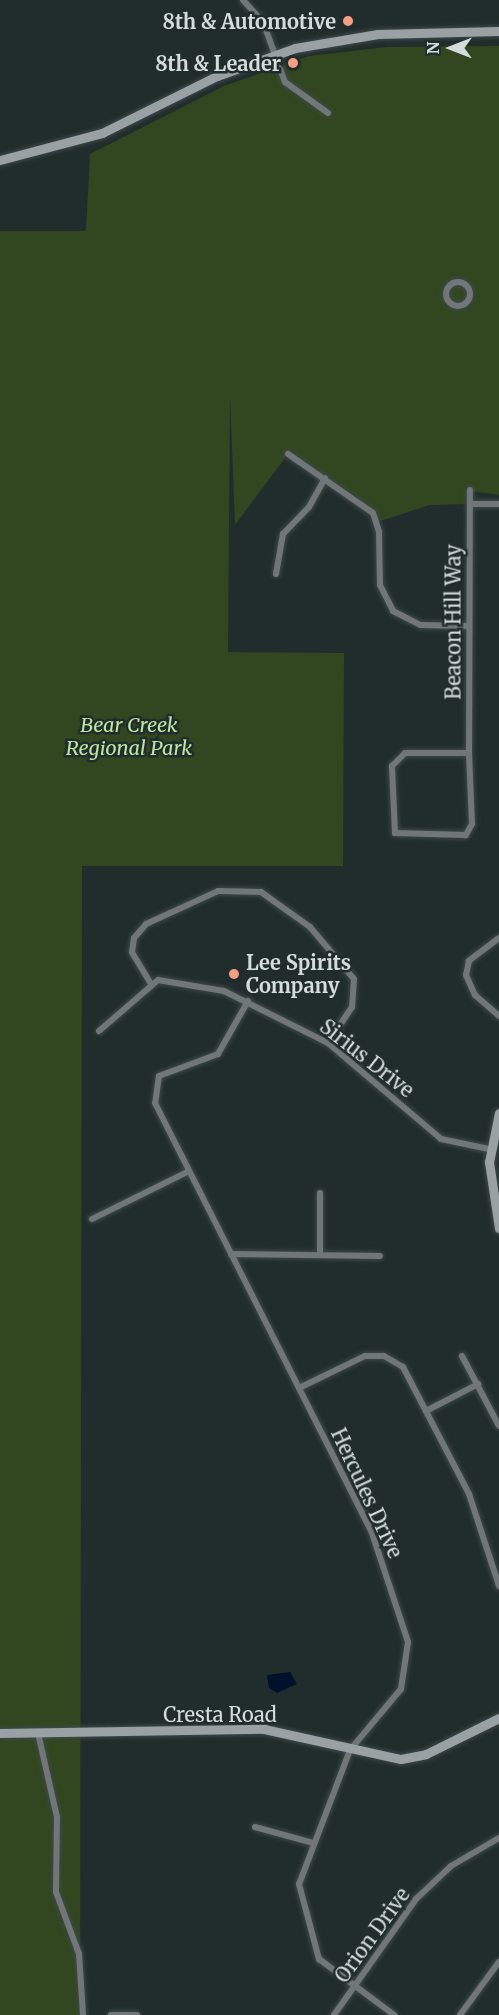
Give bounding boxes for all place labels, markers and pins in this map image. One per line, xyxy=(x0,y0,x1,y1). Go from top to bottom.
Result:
place label: 8th & Automotive xyxy=(163,9,336,33)
marker: 8th & Automotive xyxy=(341,14,355,28)
place label: 8th & Leader xyxy=(155,51,281,75)
marker: 8th & Leader xyxy=(286,56,300,70)
place label: Lee Spirits Company xyxy=(246,951,351,998)
marker: Lee Spirits Company xyxy=(227,967,241,981)

